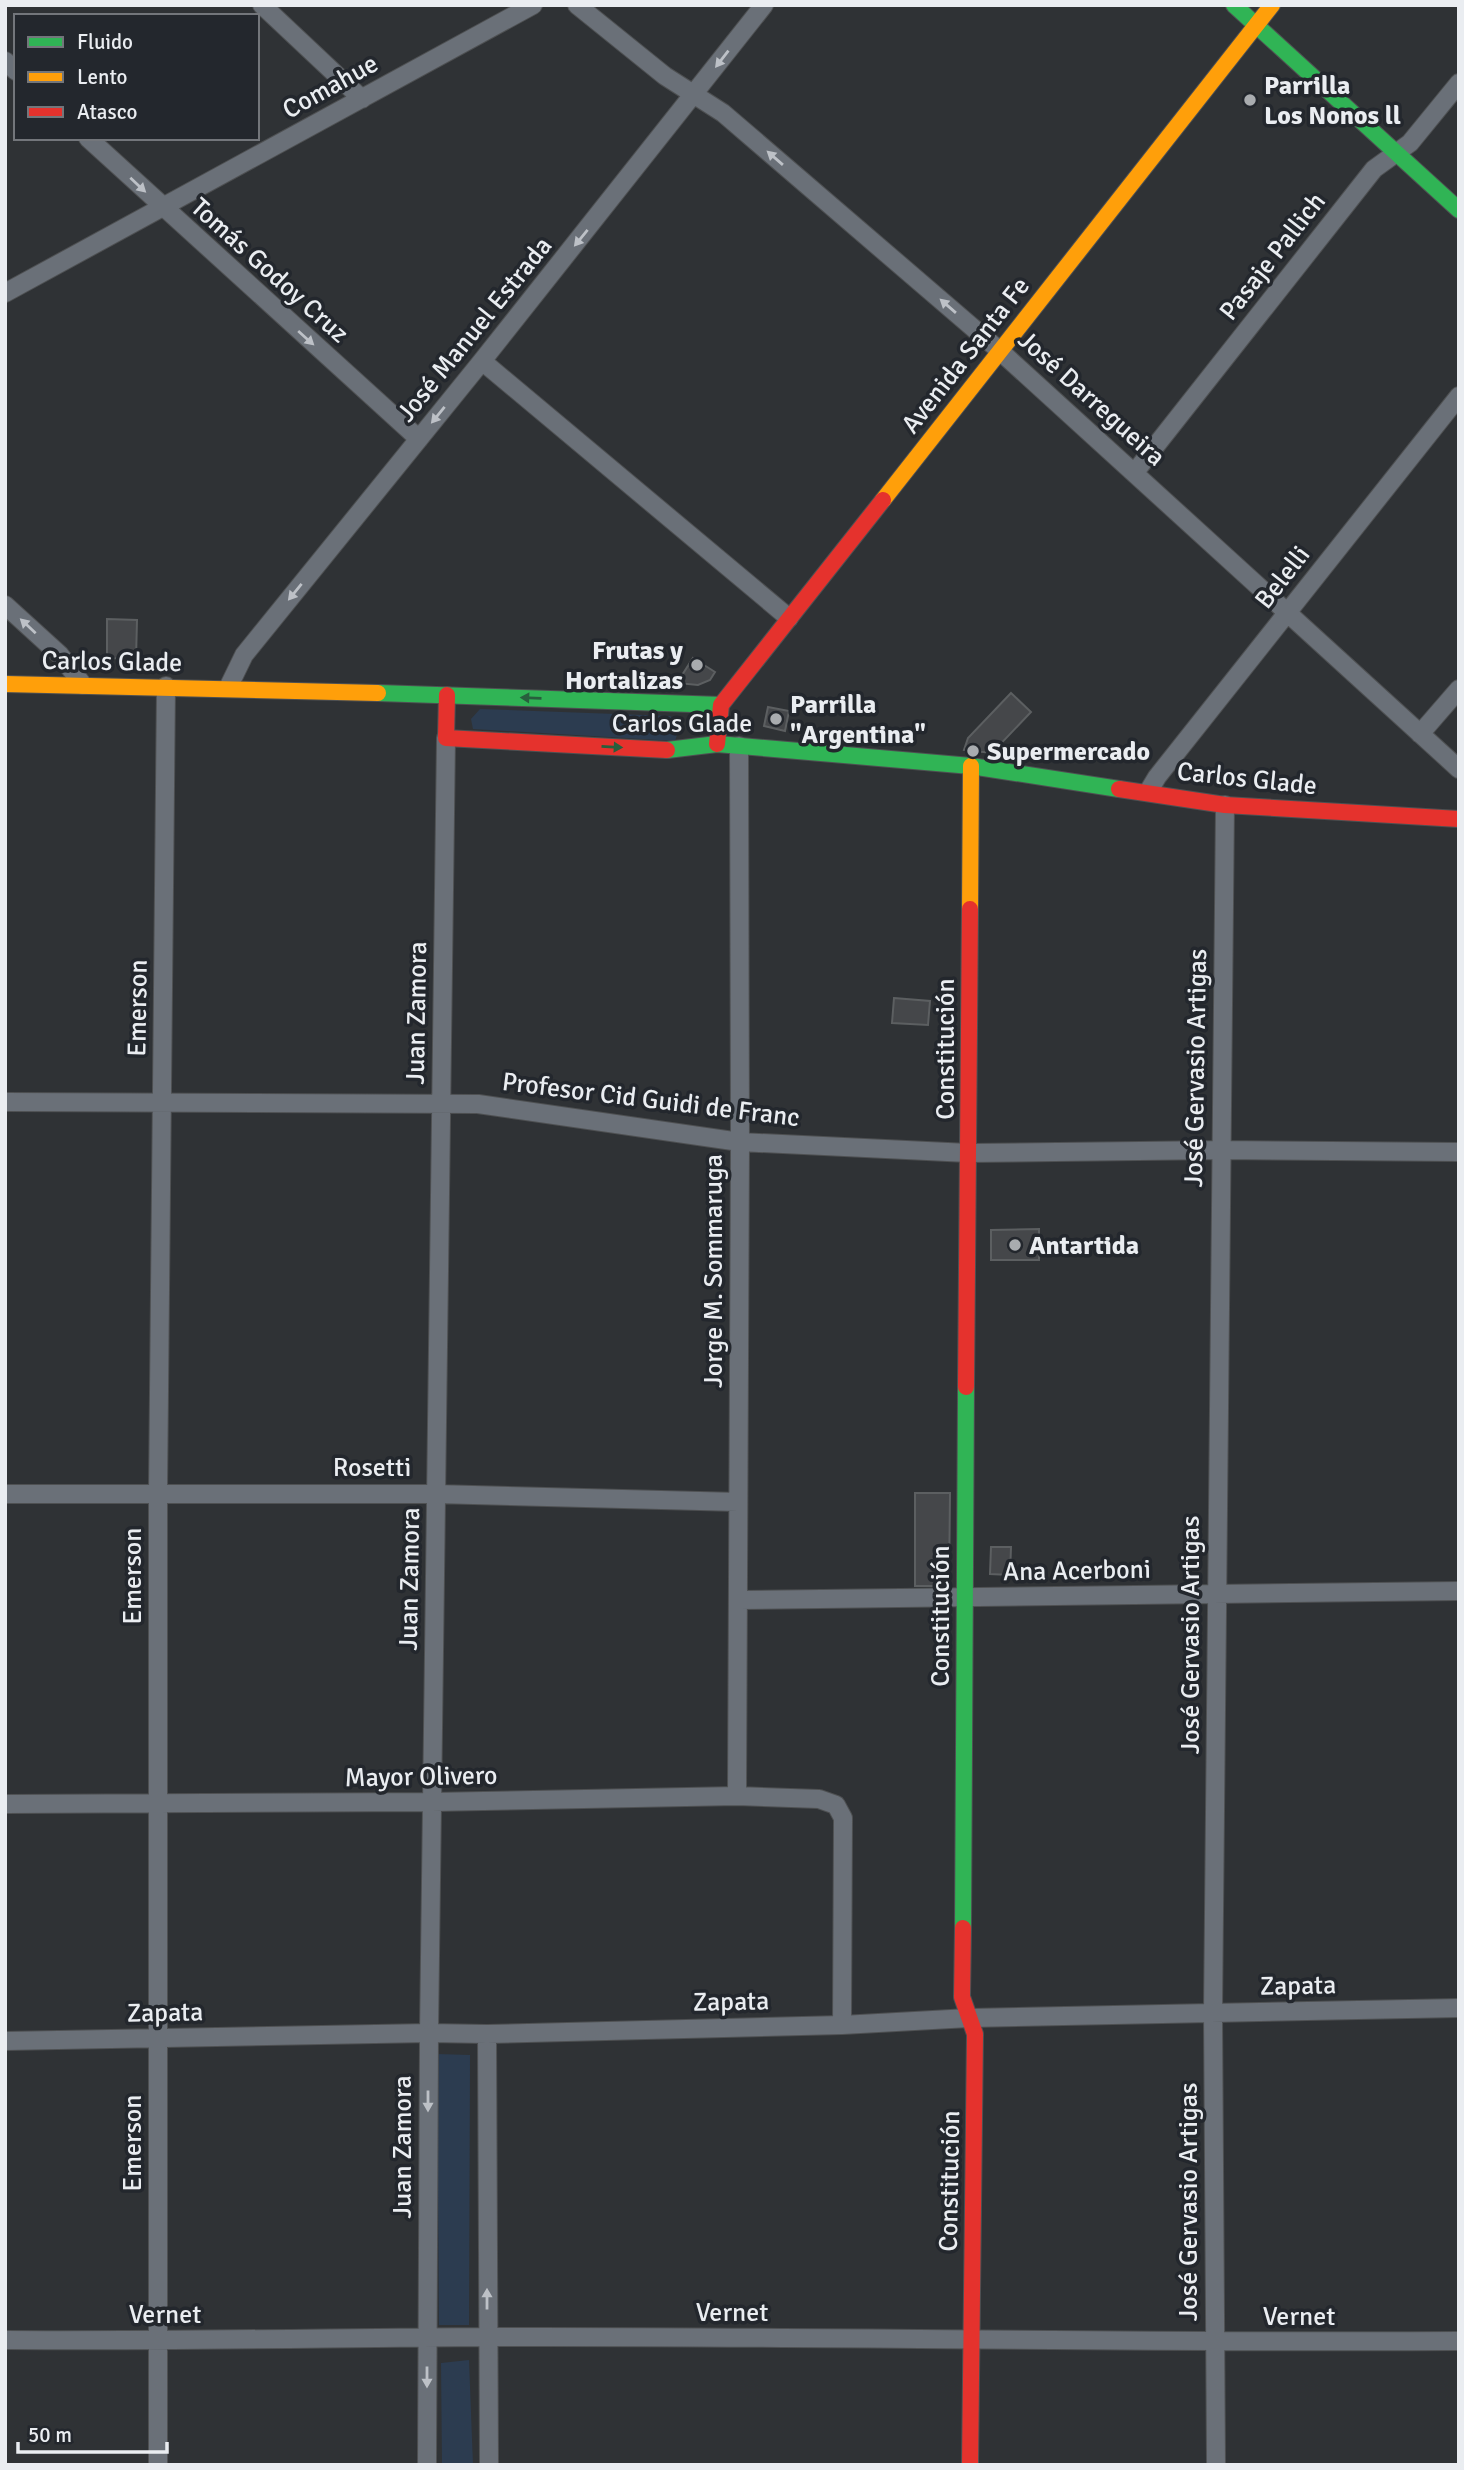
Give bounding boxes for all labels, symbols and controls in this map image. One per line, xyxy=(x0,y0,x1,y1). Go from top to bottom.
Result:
legend xyxy=(14,14,259,140)
text: Fluido xyxy=(77,29,133,55)
street label: Comahue xyxy=(277,48,384,126)
one-way arrow xyxy=(715,50,730,68)
text: Lento xyxy=(77,64,127,90)
place label: Parrilla Los Nonos ll xyxy=(1264,70,1401,132)
marker: Parrilla Los Nonos ll xyxy=(1242,92,1258,108)
text: Atasco xyxy=(77,99,137,125)
one-way arrow xyxy=(767,151,784,166)
one-way arrow xyxy=(129,176,146,192)
street label: Pasaje Pallich xyxy=(1213,186,1333,327)
street label: Tomás Godoy Cruz xyxy=(184,192,355,350)
one-way arrow xyxy=(574,229,589,246)
street label: José Manuel Estrada xyxy=(390,231,559,429)
street label: Avenida Santa Fe xyxy=(895,271,1037,440)
one-way arrow xyxy=(940,299,957,314)
street label: José Darregueira xyxy=(1011,324,1172,473)
one-way arrow xyxy=(298,330,315,345)
one-way arrow xyxy=(431,405,446,423)
street label: Belelli xyxy=(1248,540,1317,615)
one-way arrow xyxy=(288,583,303,600)
one-way arrow xyxy=(20,619,37,635)
place label: Frutas y Hortalizas xyxy=(565,635,683,697)
street label: Carlos Glade xyxy=(41,645,183,679)
marker: Frutas y Hortalizas xyxy=(689,657,705,673)
place label: Parrilla "Argentina" xyxy=(790,689,926,751)
one-way arrow xyxy=(519,693,541,704)
street label: Carlos Glade xyxy=(612,708,752,740)
marker: Parrilla "Argentina" xyxy=(768,711,784,727)
place label: Supermercado xyxy=(987,736,1150,768)
one-way arrow xyxy=(601,742,623,753)
marker: Supermercado xyxy=(965,743,981,759)
street label: Carlos Glade xyxy=(1175,756,1318,802)
street label: Juan Zamora xyxy=(400,941,434,1085)
street label: José Gervasio Artigas xyxy=(1178,948,1214,1188)
street label: Emerson xyxy=(121,959,155,1057)
street label: Constitución xyxy=(930,978,962,1120)
street label: Profesor Cid Guidi de Franc xyxy=(500,1066,801,1134)
street label: Jorge M. Sommaruga xyxy=(698,1154,730,1388)
place label: Antartida xyxy=(1029,1230,1139,1262)
marker: Antartida xyxy=(1007,1237,1023,1253)
street label: Rosetti xyxy=(333,1452,411,1484)
street label: Juan Zamora xyxy=(393,1507,427,1651)
street label: José Gervasio Artigas xyxy=(1175,1516,1207,1754)
street label: Emerson xyxy=(117,1527,149,1625)
street label: Constitución xyxy=(925,1545,957,1687)
street label: Ana Acerboni xyxy=(1003,1554,1151,1588)
street label: Mayor Olivero xyxy=(344,1760,498,1794)
street label: Zapata xyxy=(1260,1969,1336,2003)
street label: Zapata xyxy=(693,1985,769,2019)
street label: Zapata xyxy=(127,1996,203,2030)
street label: Juan Zamora xyxy=(387,2075,419,2219)
street label: José Gervasio Artigas xyxy=(1173,2083,1205,2321)
one-way arrow xyxy=(422,2090,434,2112)
street label: Emerson xyxy=(117,2094,149,2192)
street label: Constitución xyxy=(933,2110,967,2252)
one-way arrow xyxy=(481,2287,493,2309)
street label: Vernet xyxy=(696,2297,768,2329)
street label: Vernet xyxy=(129,2299,201,2331)
street label: Vernet xyxy=(1263,2301,1335,2333)
one-way arrow xyxy=(421,2367,433,2389)
scale bar xyxy=(18,2410,166,2454)
text: 50 m xyxy=(28,2422,72,2448)

